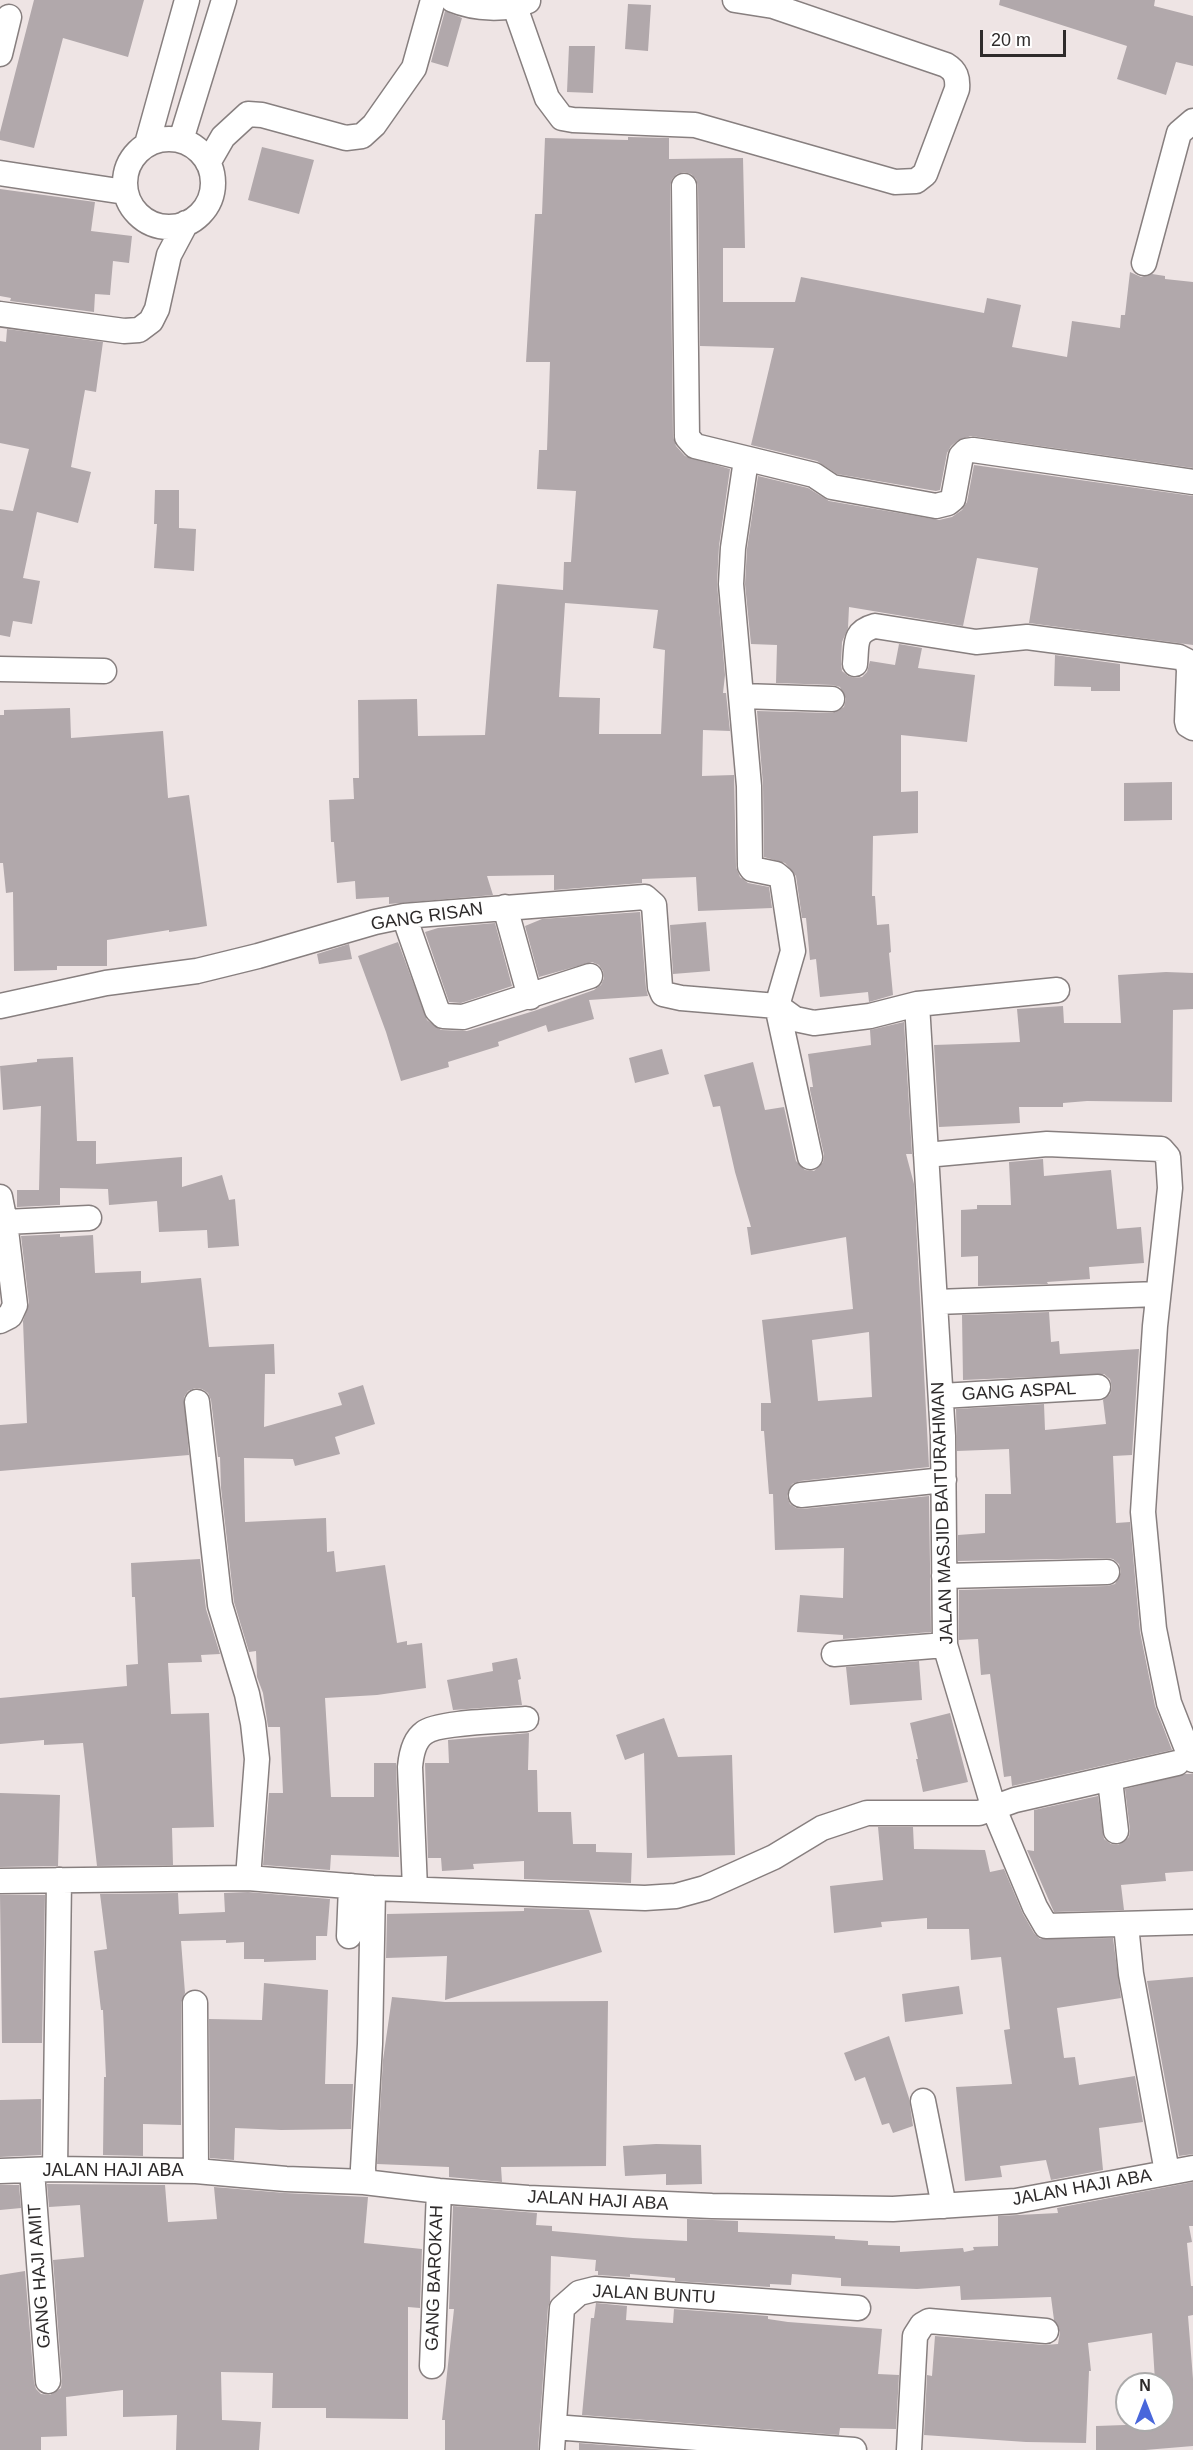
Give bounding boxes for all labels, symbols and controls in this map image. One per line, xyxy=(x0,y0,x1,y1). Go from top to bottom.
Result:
scale bar xyxy=(983,18,1068,56)
text: 20 m xyxy=(991,30,1031,50)
street label: GANG RISAN xyxy=(370,898,484,936)
street label: GANG ASPAL xyxy=(961,1378,1077,1406)
street label: JALAN MASJID BAITURAHMAN xyxy=(928,1381,958,1645)
street label: JALAN HAJI ABA xyxy=(42,2160,184,2182)
street label: JALAN HAJI ABA xyxy=(1011,2165,1153,2211)
street label: JALAN HAJI ABA xyxy=(527,2187,669,2215)
street label: GANG HAJI AMIT xyxy=(24,2203,56,2349)
street label: GANG BAROKAH xyxy=(422,2205,448,2351)
street label: JALAN BUNTU xyxy=(592,2281,716,2309)
north arrow xyxy=(1115,2372,1175,2432)
text: N xyxy=(1139,2377,1151,2394)

